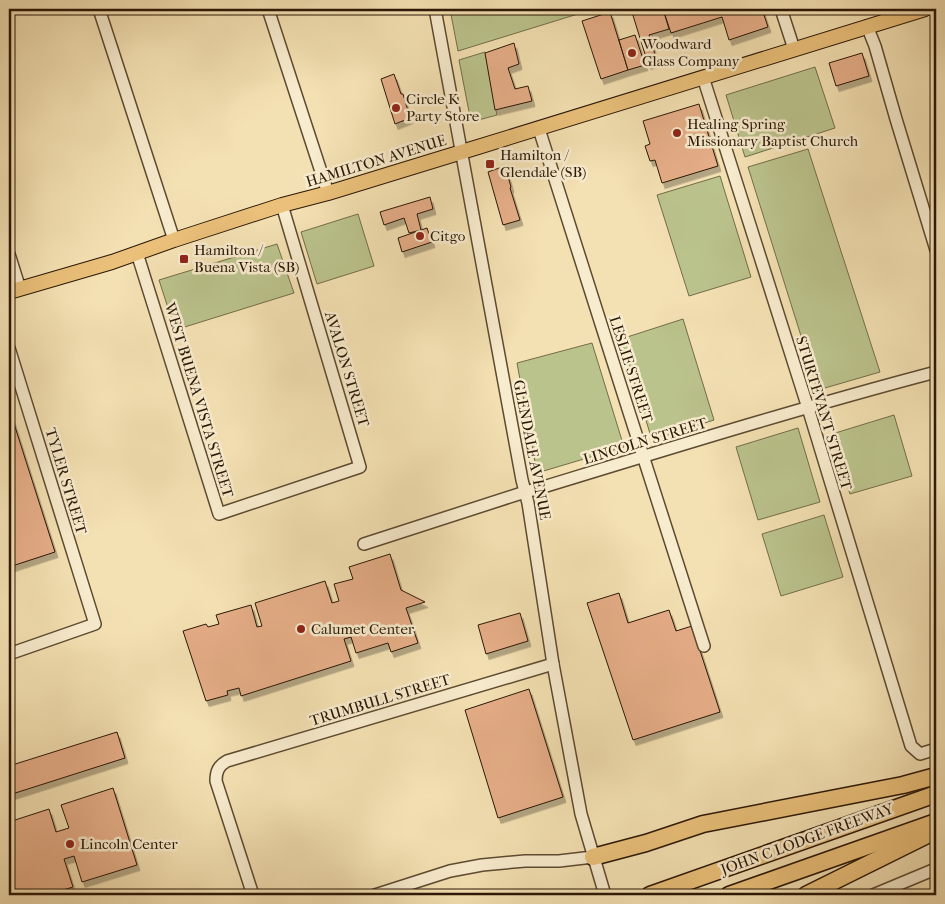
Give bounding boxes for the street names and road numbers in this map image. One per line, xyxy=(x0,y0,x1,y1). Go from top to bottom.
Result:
street label: HAMILTON AVENUE xyxy=(304,131,448,191)
street label: WEST BUENA VISTA STREET xyxy=(160,299,237,500)
street label: AVALON STREET xyxy=(321,308,373,430)
street label: LESLIE STREET xyxy=(605,314,657,425)
street label: STURTEVANT STREET xyxy=(792,334,856,493)
street label: GLENDALE AVENUE xyxy=(510,378,554,522)
street label: LINCOLN STREET xyxy=(581,413,710,468)
street label: TYLER STREET xyxy=(41,426,91,537)
street label: TRUMBULL STREET xyxy=(308,670,453,730)
street label: JOHN C LODGE FREEWAY xyxy=(717,799,897,879)

